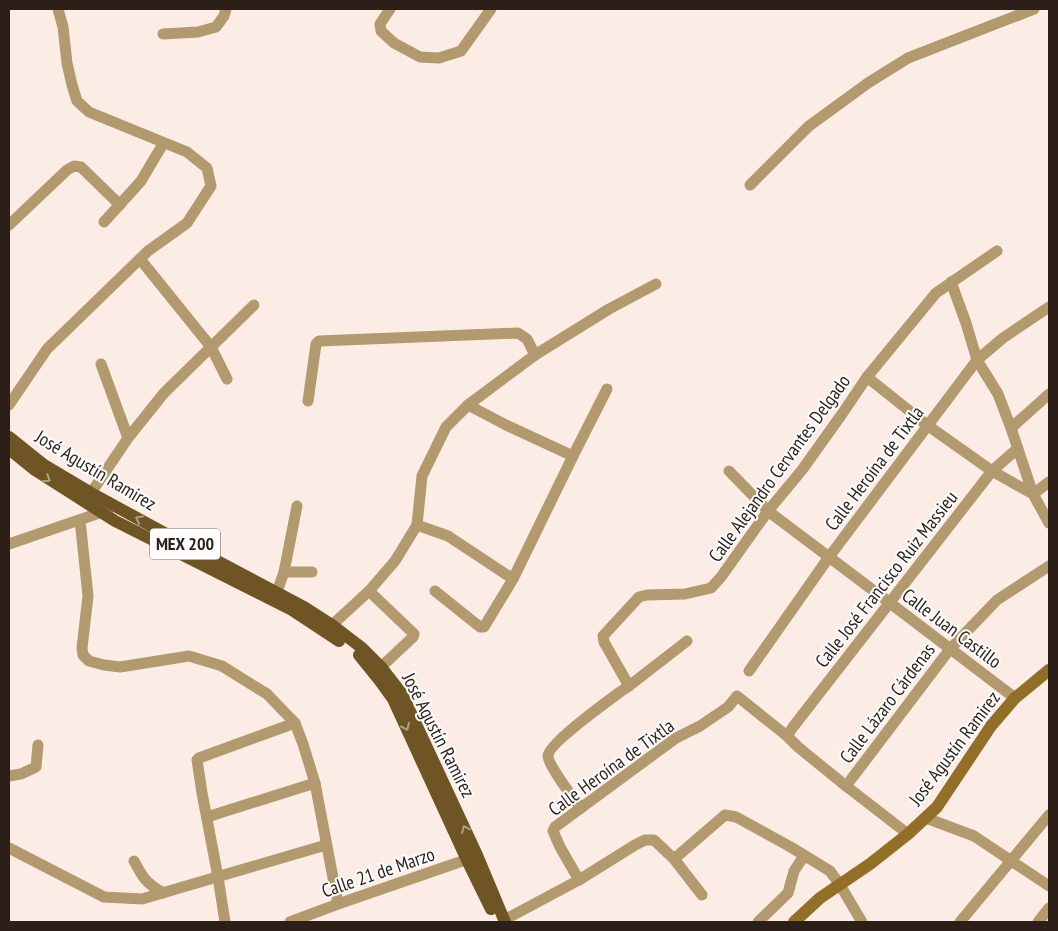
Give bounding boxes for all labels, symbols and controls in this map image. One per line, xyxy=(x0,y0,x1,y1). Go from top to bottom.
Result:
street label: Calle Alejandro Cervantes Delgado xyxy=(703,370,855,566)
street label: Calle Heroína de Tixtla xyxy=(819,401,929,535)
street label: José Agustín Ramirez xyxy=(30,424,161,516)
one-way arrow xyxy=(42,472,51,482)
street label: Calle José Francisco Ruiz Massieu xyxy=(810,486,962,672)
one-way arrow xyxy=(135,515,144,525)
road number: MEX 200 xyxy=(150,528,220,560)
street label: Calle Juan Castillo xyxy=(897,583,1007,673)
street label: Calle Lázaro Cárdenas xyxy=(834,638,940,768)
street label: José Agustín Ramirez xyxy=(397,668,481,802)
street label: José Agustín Ramirez xyxy=(903,686,1005,811)
street label: Calle Heroína de Tixtla xyxy=(543,713,679,821)
one-way arrow xyxy=(400,722,411,731)
one-way arrow xyxy=(461,825,472,834)
street label: Calle 21 de Marzo xyxy=(318,841,438,903)

